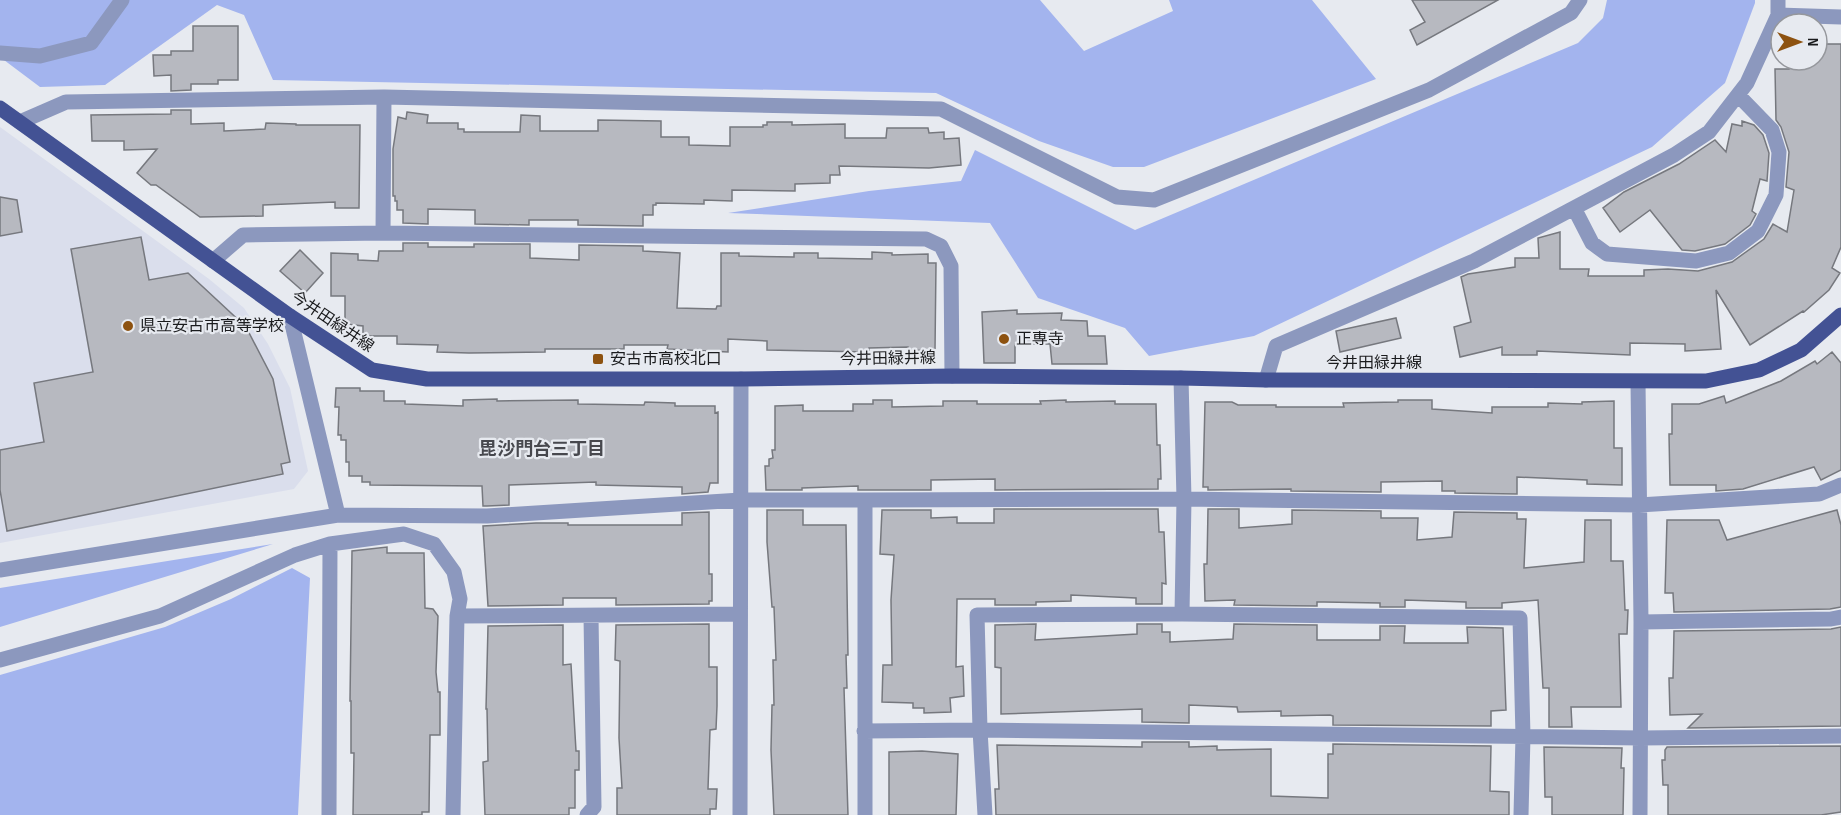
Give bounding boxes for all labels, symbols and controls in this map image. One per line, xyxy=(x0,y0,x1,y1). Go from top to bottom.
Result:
north arrow xyxy=(1769,12,1829,72)
text: N xyxy=(1803,38,1822,46)
street label: 今井田緑井線 xyxy=(287,287,377,357)
place label: 県立安古市高等学校 xyxy=(140,317,284,336)
marker: 県立安古市高等学校 xyxy=(121,319,135,333)
place label: 正専寺 xyxy=(1016,330,1064,349)
marker: 正専寺 xyxy=(997,332,1011,346)
street label: 今井田緑井線 xyxy=(840,349,936,369)
place label: 安古市高校北口 xyxy=(610,350,722,369)
marker: 安古市高校北口 xyxy=(591,352,605,366)
street label: 今井田緑井線 xyxy=(1326,354,1422,373)
district label: 毘沙門台三丁目 xyxy=(479,439,605,460)

